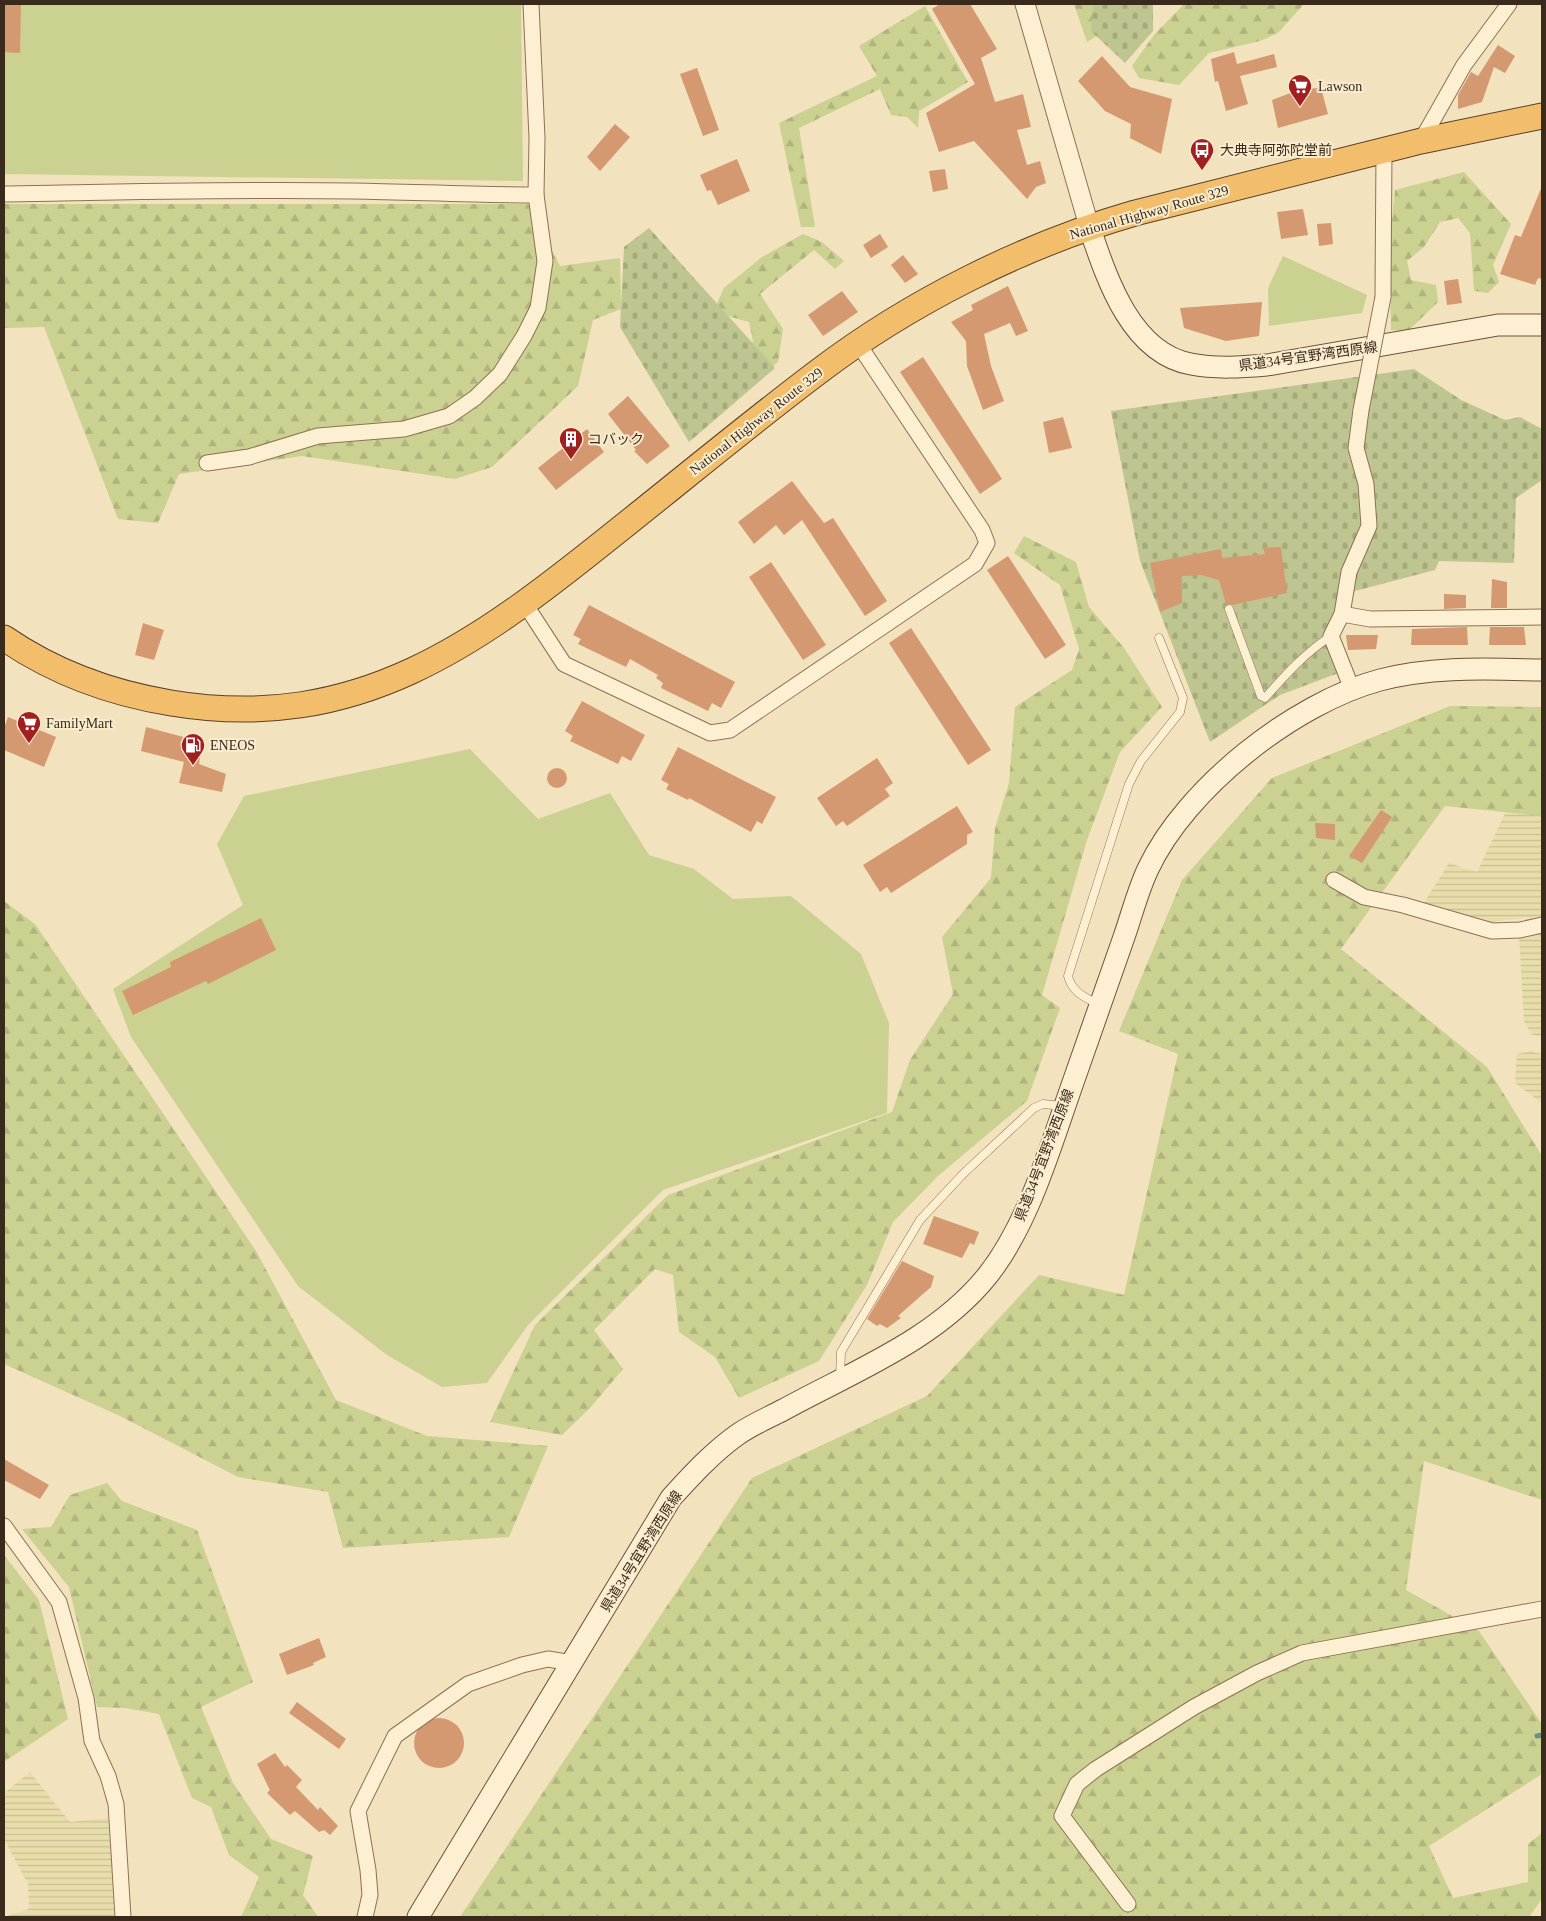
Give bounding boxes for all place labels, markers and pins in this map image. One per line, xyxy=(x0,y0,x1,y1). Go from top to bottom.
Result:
supermarket icon: Lawson xyxy=(1287,73,1313,107)
place label: Lawson xyxy=(1318,79,1362,94)
bus stop icon: 大典寺阿弥陀堂前 xyxy=(1189,137,1215,171)
place label: 大典寺阿弥陀堂前 xyxy=(1220,142,1332,158)
building icon: コバック xyxy=(558,426,584,460)
place label: コバック xyxy=(588,432,644,447)
supermarket icon: FamilyMart xyxy=(16,710,42,744)
place label: FamilyMart xyxy=(46,716,113,731)
fuel station icon: ENEOS xyxy=(180,732,206,766)
place label: ENEOS xyxy=(210,738,255,753)

